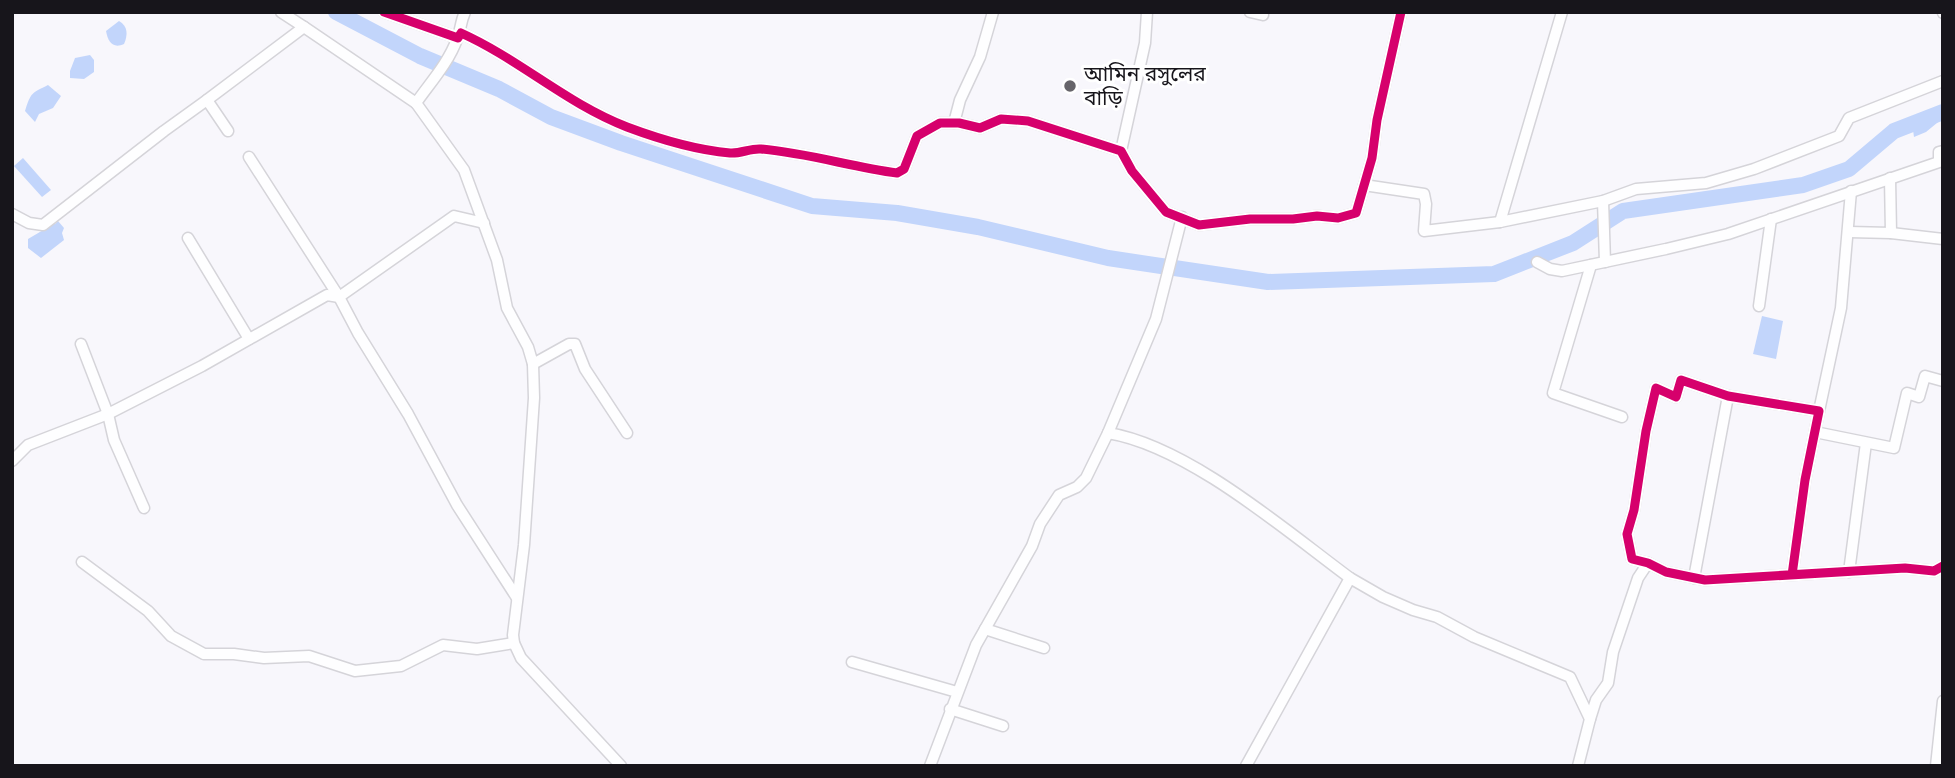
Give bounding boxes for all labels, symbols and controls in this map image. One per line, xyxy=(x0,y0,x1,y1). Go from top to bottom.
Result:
place label: আমিন রসুলের বাড়ি xyxy=(1083,62,1206,110)
marker: আমিন রসুলের বাড়ি xyxy=(1062,78,1078,94)

